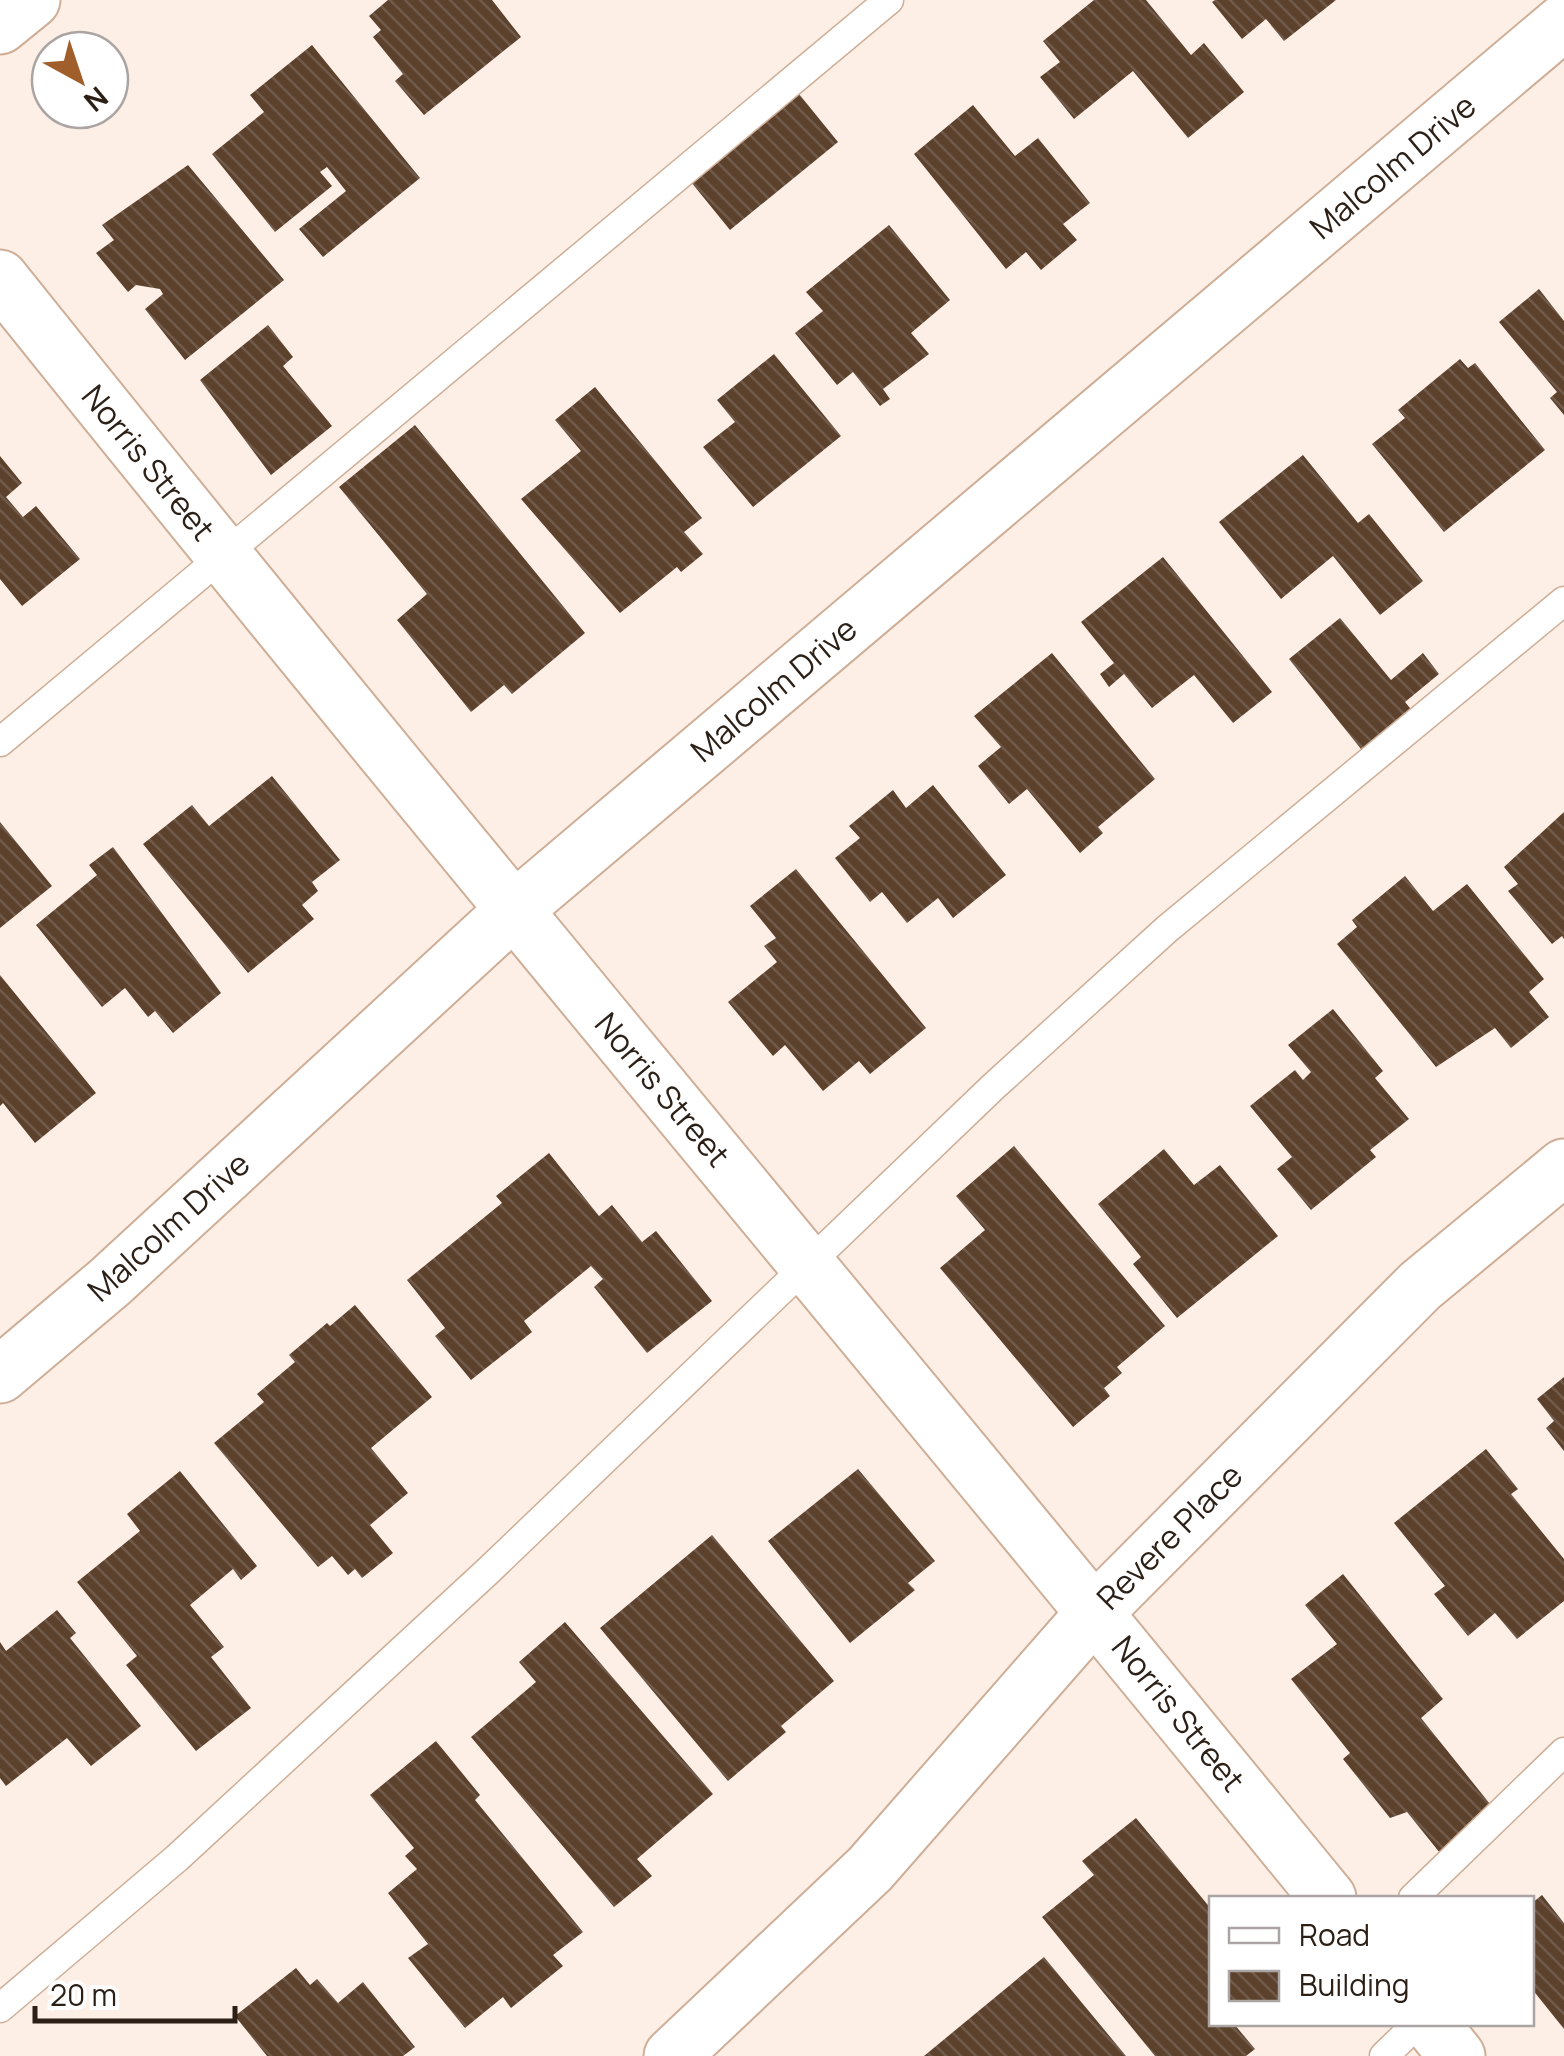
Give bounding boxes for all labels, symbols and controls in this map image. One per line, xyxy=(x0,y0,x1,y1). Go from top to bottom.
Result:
north arrow xyxy=(30,30,130,130)
text: N xyxy=(77,79,117,121)
street label: Malcolm Drive xyxy=(1300,84,1485,249)
street label: Norris Street xyxy=(72,375,225,549)
street label: Malcolm Drive xyxy=(681,607,866,772)
street label: Norris Street xyxy=(585,1003,740,1176)
street label: Malcolm Drive xyxy=(78,1142,259,1311)
street label: Revere Place xyxy=(1087,1454,1252,1619)
street label: Norris Street xyxy=(1102,1626,1255,1800)
legend xyxy=(1209,1896,1534,2026)
text: Road xyxy=(1299,1914,1370,1955)
scale bar xyxy=(35,1961,235,2023)
text: Building xyxy=(1299,1964,1410,2005)
text: 20 m xyxy=(50,1974,117,2015)

